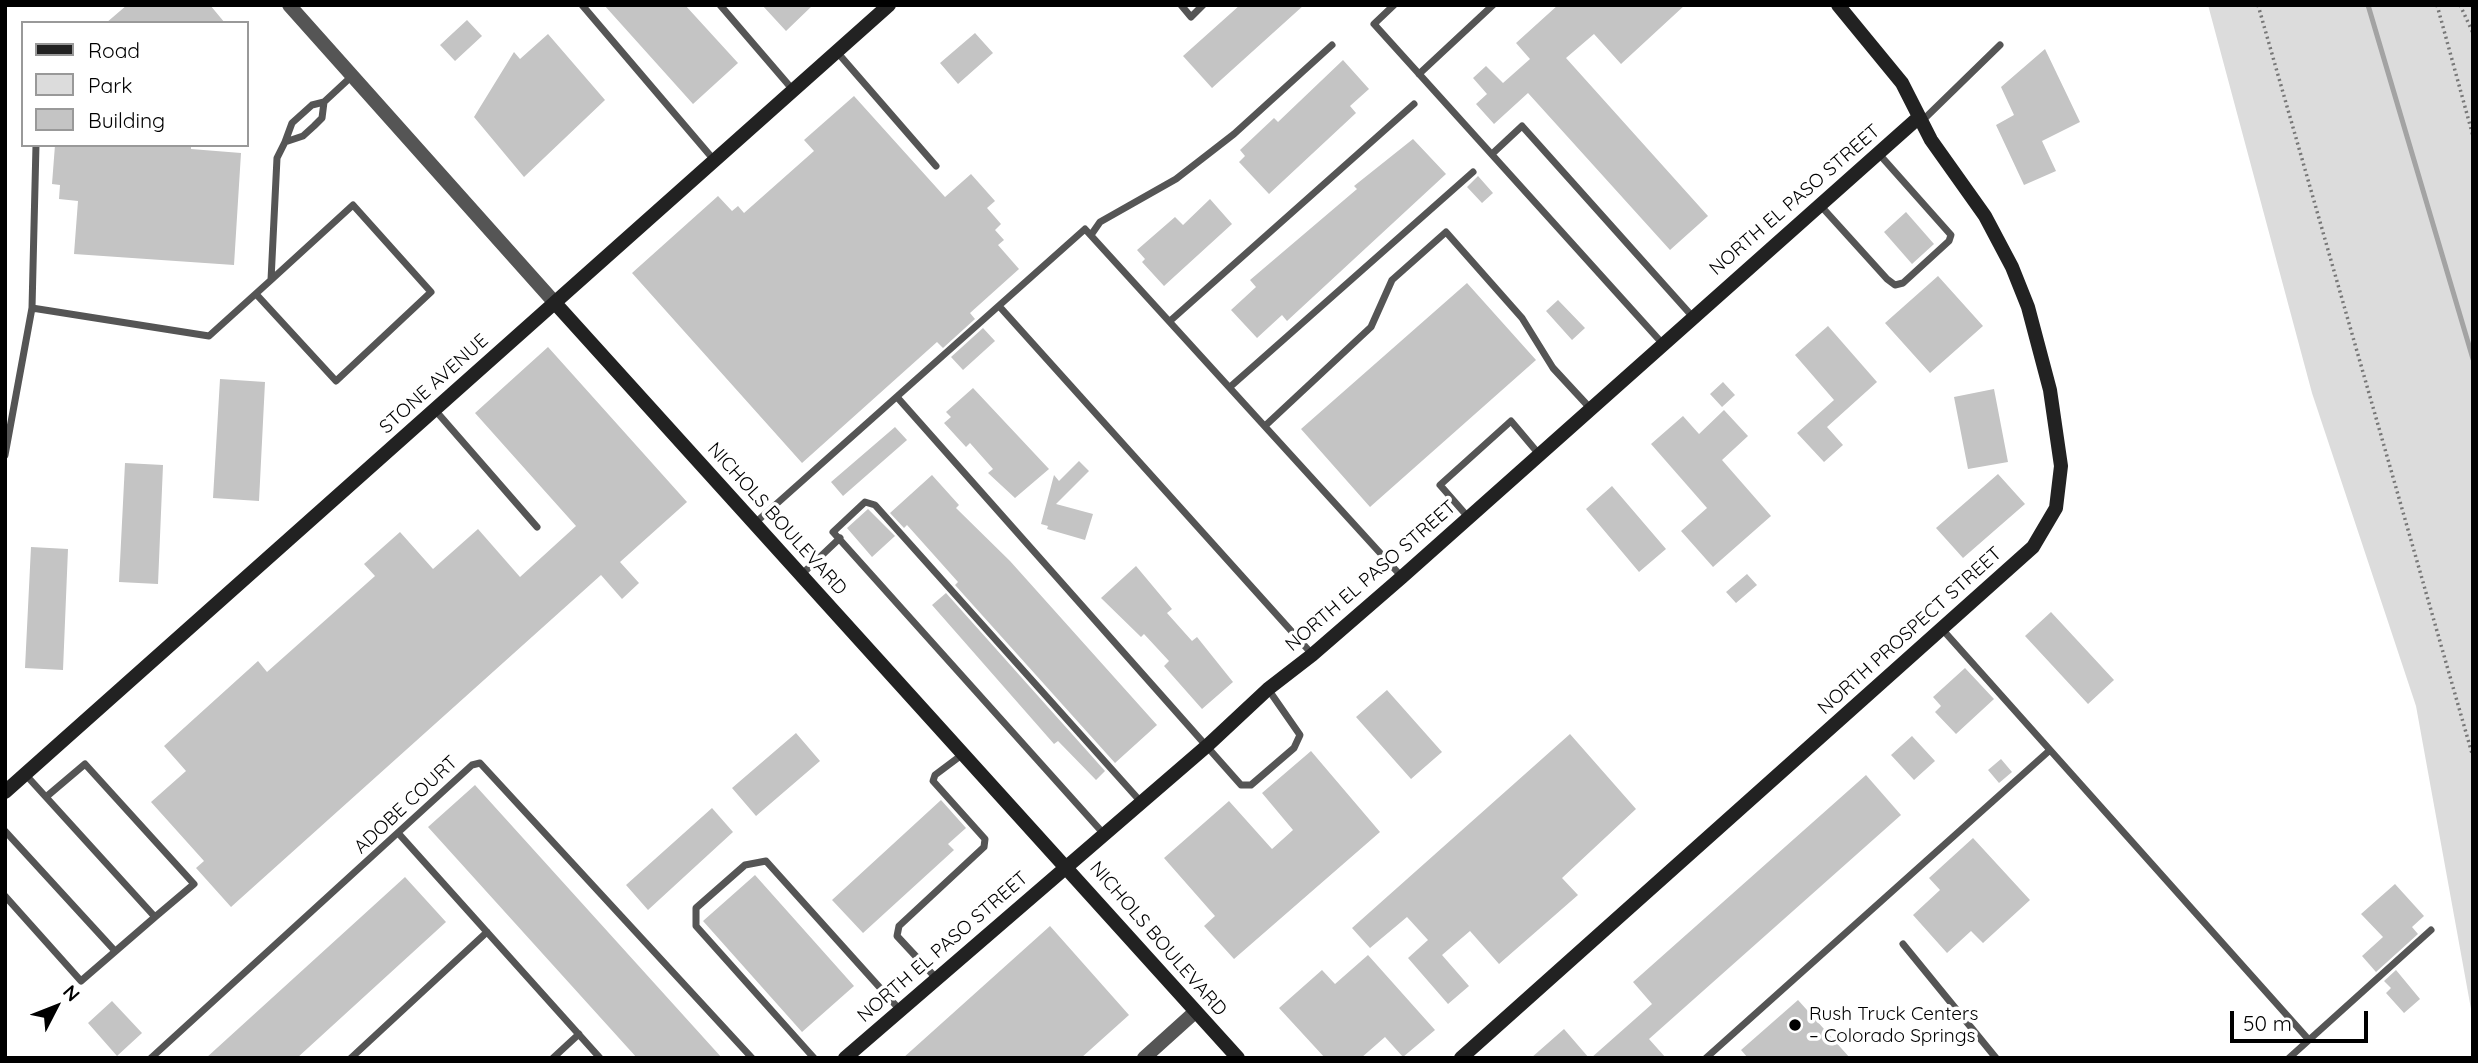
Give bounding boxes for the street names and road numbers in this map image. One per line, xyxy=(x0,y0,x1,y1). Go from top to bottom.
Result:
street label: NORTH EL PASO STREET xyxy=(1705,120,1885,280)
street label: STONE AVENUE xyxy=(375,329,493,439)
street label: NICHOLS BOULEVARD xyxy=(703,438,851,600)
street label: NORTH EL PASO STREET xyxy=(1281,496,1461,656)
street label: NORTH PROSPECT STREET xyxy=(1813,542,2007,720)
street label: ADOBE COURT xyxy=(349,751,463,859)
street label: NICHOLS BOULEVARD xyxy=(1085,857,1231,1021)
street label: NORTH EL PASO STREET xyxy=(853,867,1033,1027)

